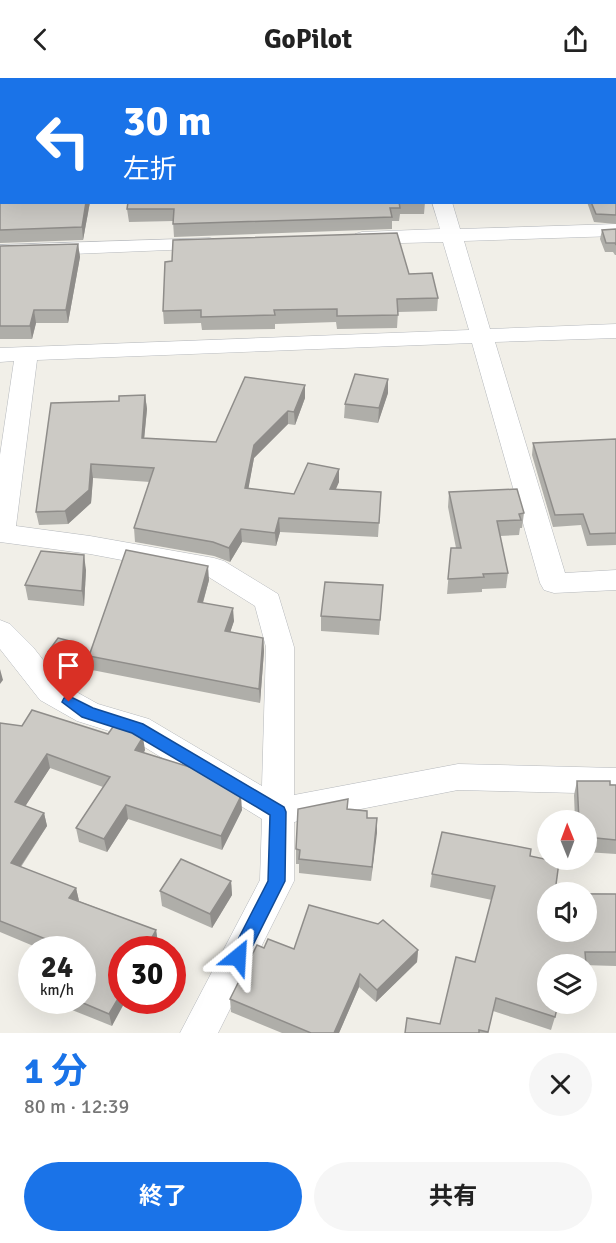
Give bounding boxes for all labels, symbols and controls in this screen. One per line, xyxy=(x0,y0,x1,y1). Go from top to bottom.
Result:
icon: back xyxy=(24,23,57,56)
text: GoPilot xyxy=(264,23,352,56)
icon: share xyxy=(559,23,592,56)
text: 30 m xyxy=(123,96,212,147)
icon: left xyxy=(24,102,102,180)
text: 左折 xyxy=(123,153,177,186)
pin xyxy=(43,640,94,702)
icon: arrive xyxy=(52,649,85,682)
north arrow xyxy=(537,810,597,870)
map controls xyxy=(537,810,597,1014)
button: sound xyxy=(537,882,597,942)
position arrow xyxy=(206,925,270,989)
speed limit sign: 30 xyxy=(108,936,186,1014)
text: 24 xyxy=(41,949,73,986)
button: layers xyxy=(537,954,597,1014)
text: km/h xyxy=(40,981,74,999)
text: 1 分 xyxy=(24,1049,87,1094)
button: close xyxy=(529,1053,592,1116)
text: 80 m · 12:39 xyxy=(24,1094,129,1119)
button: 終了 xyxy=(24,1162,302,1231)
button: 共有 xyxy=(314,1162,592,1231)

